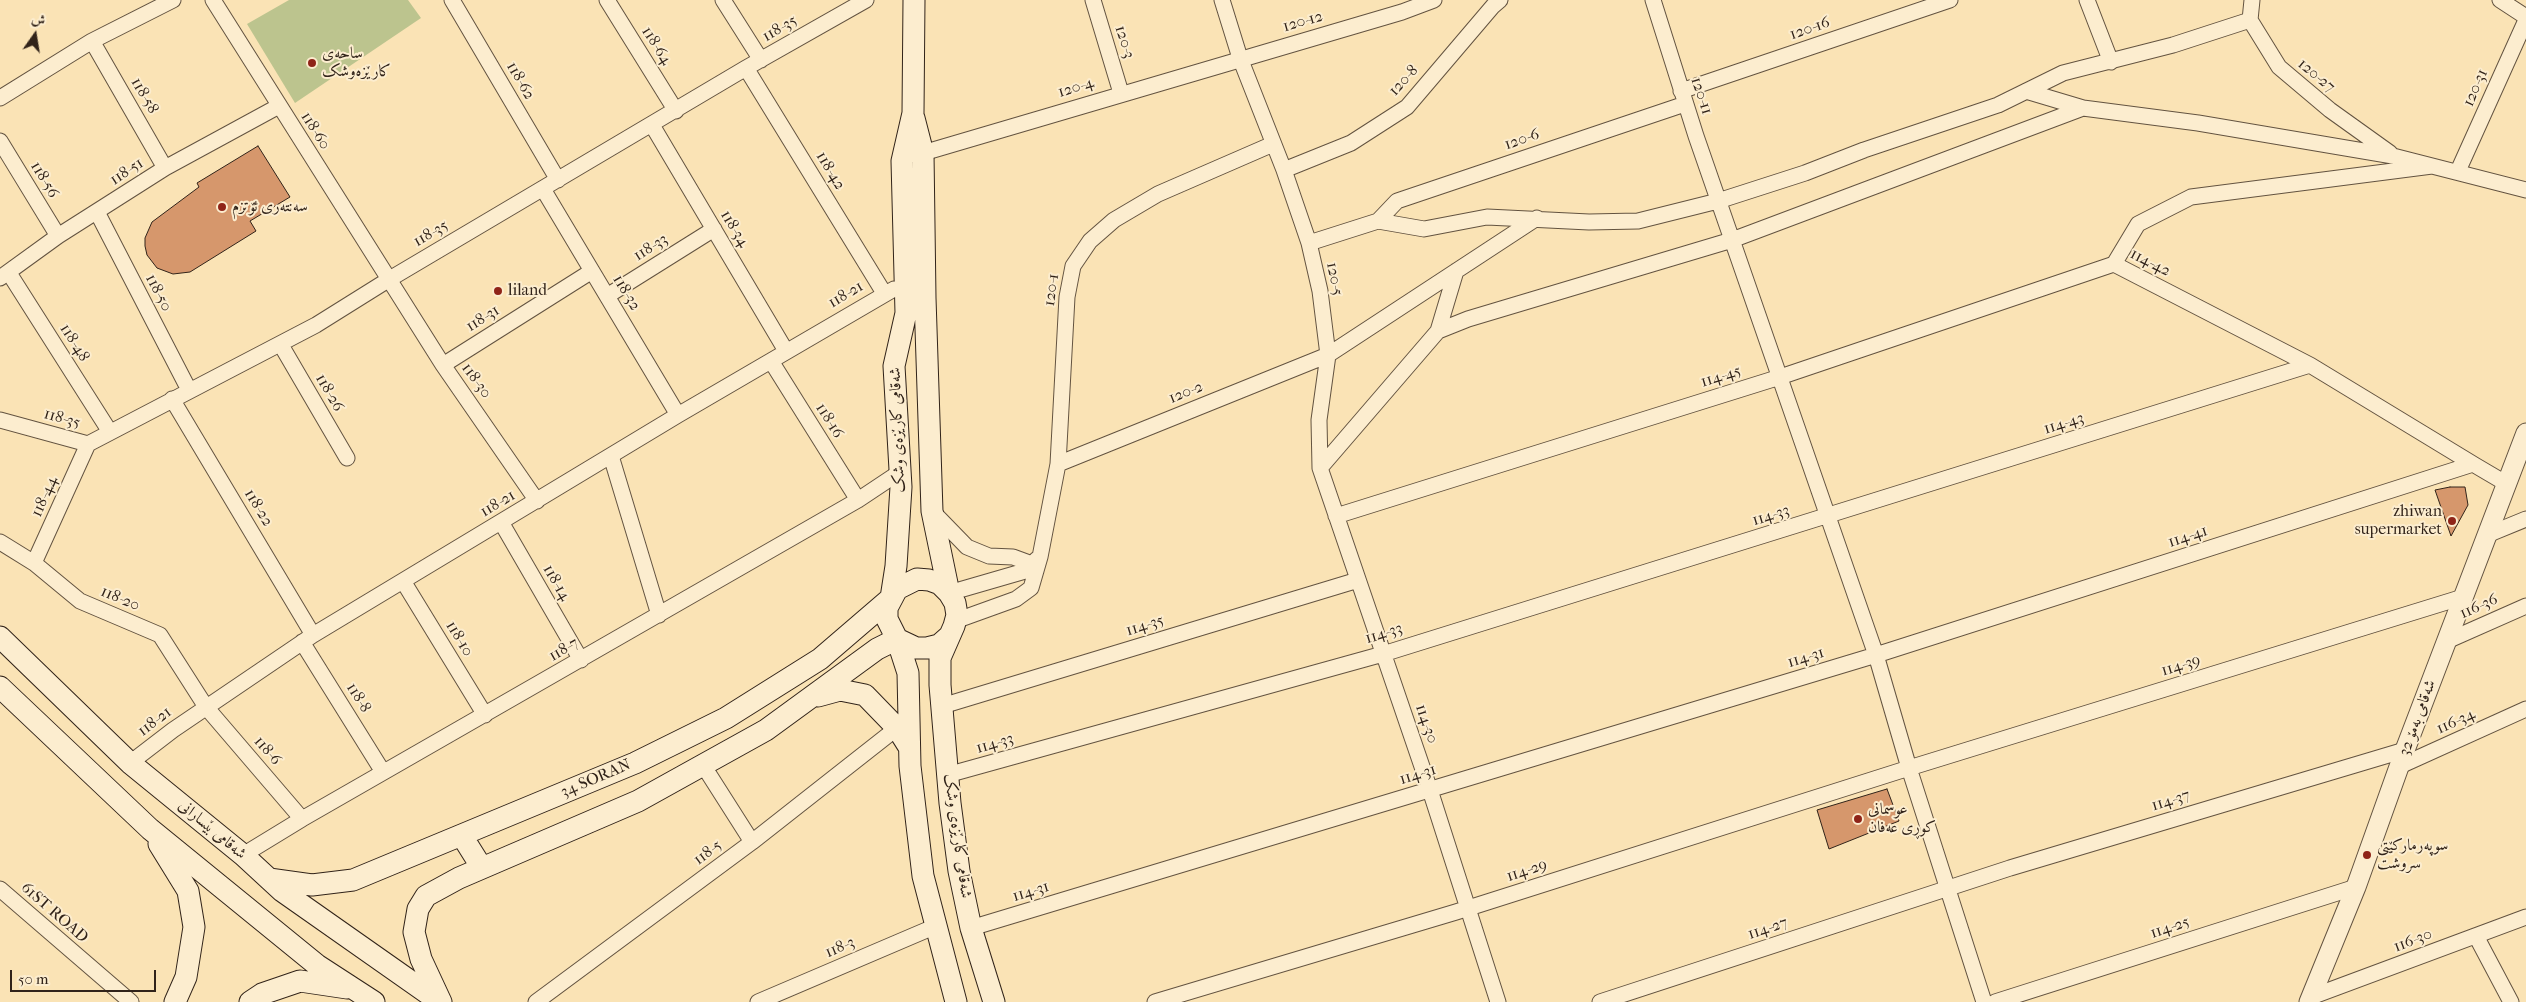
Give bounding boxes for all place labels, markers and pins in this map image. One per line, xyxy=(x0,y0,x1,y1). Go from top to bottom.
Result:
place label: ساحه‌ی کارێزه‌وشک xyxy=(322,44,391,82)
marker: ساحه‌ی کارێزه‌وشک xyxy=(306,57,318,69)
place label: سەنتەری ئۆتزم xyxy=(232,197,308,217)
marker: سەنتەری ئۆتزم xyxy=(216,201,228,213)
place label: liland xyxy=(508,281,547,301)
marker: liland xyxy=(492,285,504,297)
place label: zhiwan supermarket xyxy=(2355,502,2442,540)
marker: zhiwan supermarket xyxy=(2446,515,2458,527)
place label: عوسمانی کوڕی عەفان xyxy=(1868,800,1936,838)
marker: عوسمانی کوڕی عەفان xyxy=(1852,813,1864,825)
place label: سوپەرمارکێتی سروشت xyxy=(2377,836,2448,874)
marker: سوپەرمارکێتی سروشت xyxy=(2361,849,2373,861)

